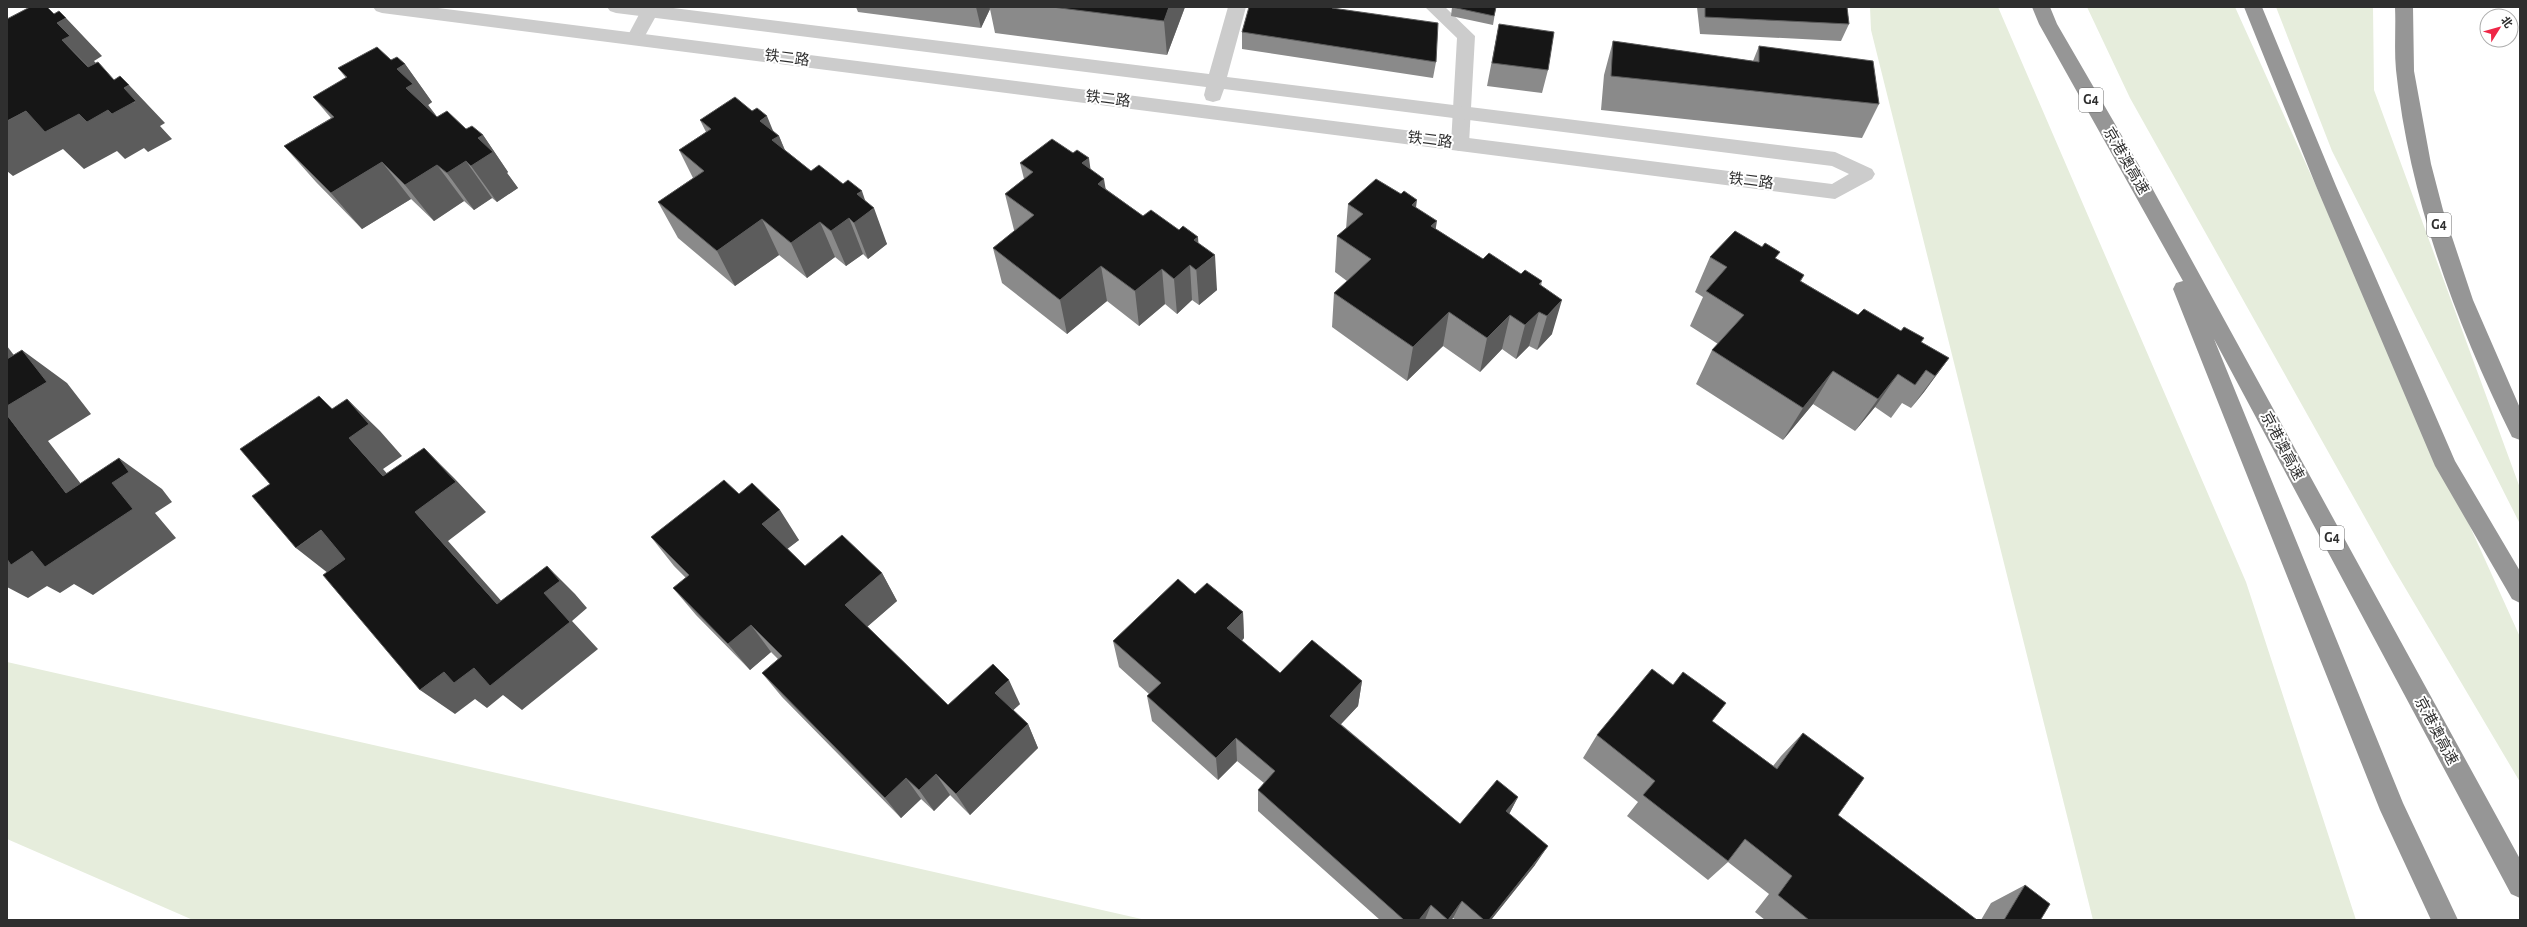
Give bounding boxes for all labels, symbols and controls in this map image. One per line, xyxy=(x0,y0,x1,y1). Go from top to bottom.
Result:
north arrow xyxy=(2479,8,2519,48)
text: 北 xyxy=(2499,15,2514,30)
street label: 铁二路 xyxy=(764,47,810,68)
street label: 铁二路 xyxy=(1085,88,1131,109)
road number: G4 xyxy=(2079,88,2103,112)
street label: 京港澳高速 xyxy=(2101,124,2152,197)
street label: 铁二路 xyxy=(1407,129,1453,150)
street label: 铁二路 xyxy=(1728,170,1774,191)
road number: G4 xyxy=(2427,213,2451,237)
street label: 京港澳高速 xyxy=(2258,409,2307,483)
road number: G4 xyxy=(2320,526,2344,550)
street label: 京港澳高速 xyxy=(2412,694,2461,768)

